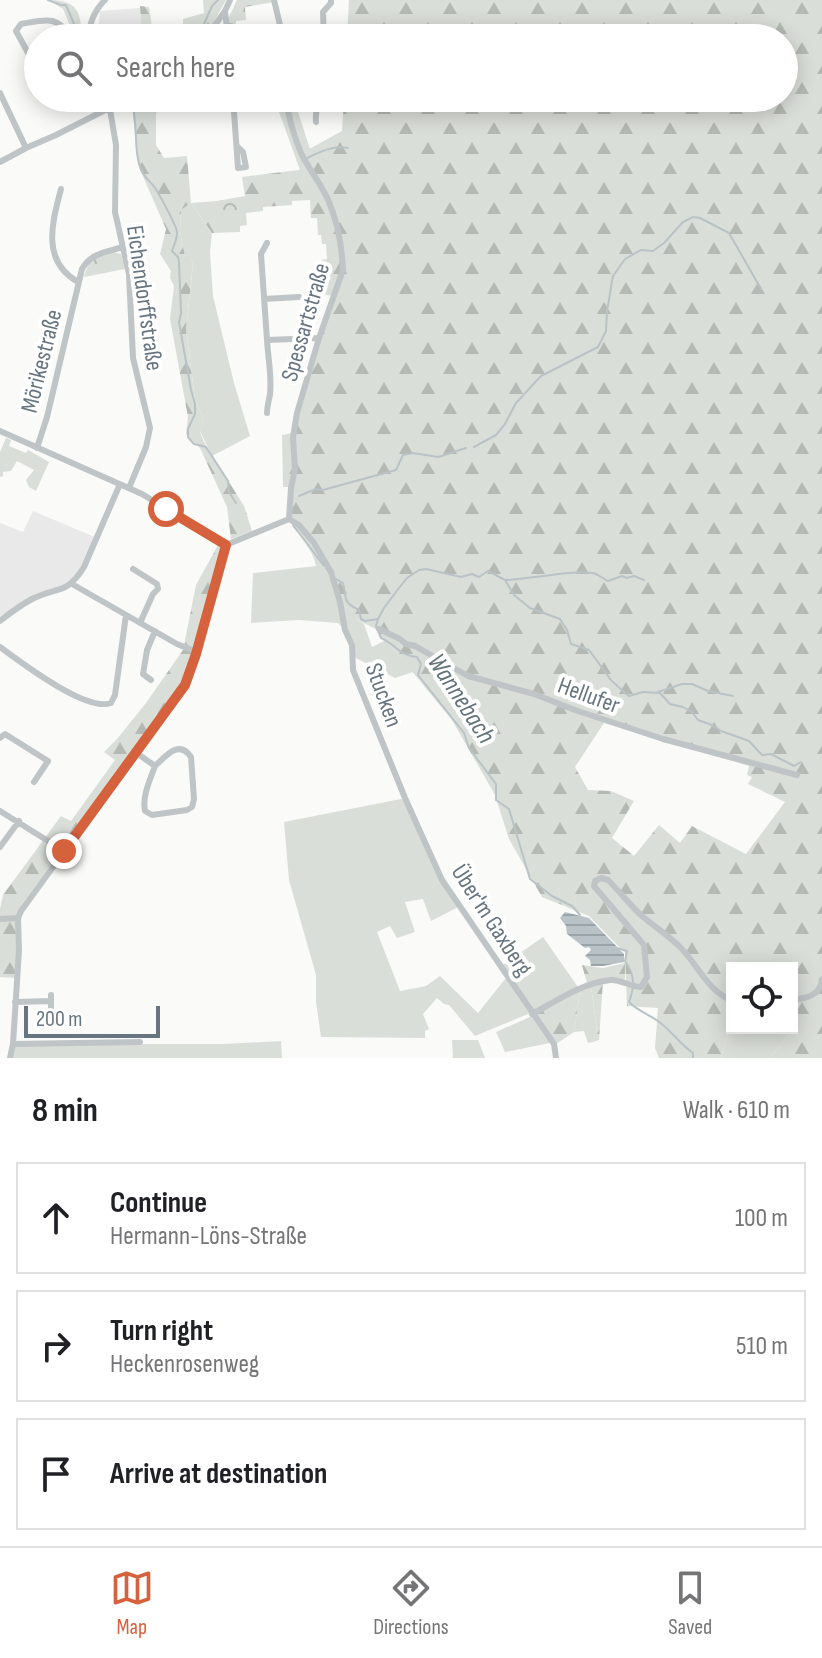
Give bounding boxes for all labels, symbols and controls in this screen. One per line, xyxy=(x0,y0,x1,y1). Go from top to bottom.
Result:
search box xyxy=(24,24,798,112)
icon: search xyxy=(52,46,96,90)
text: Search here xyxy=(116,50,235,86)
street label: Eichendorffstraße xyxy=(120,224,169,373)
street label: Spessartstraße xyxy=(275,260,336,385)
street label: Mörikestraße xyxy=(15,306,68,416)
route start xyxy=(148,491,184,527)
water label: Wannebach xyxy=(420,648,501,750)
street label: Stucken xyxy=(359,659,408,731)
street label: Hellufer xyxy=(554,671,624,720)
route end xyxy=(46,833,82,869)
street label: Über'm Gaxberg xyxy=(445,859,538,981)
map controls xyxy=(726,962,798,1034)
button: locate xyxy=(726,962,798,1034)
scale bar xyxy=(24,1002,160,1038)
text: 200 m xyxy=(36,1006,82,1033)
text: 8 min xyxy=(32,1090,98,1131)
text: Walk · 610 m xyxy=(683,1095,790,1126)
text: Continue xyxy=(110,1185,207,1221)
icon: ahead xyxy=(34,1196,78,1240)
text: 100 m xyxy=(735,1203,788,1234)
text: Hermann-Löns-Straße xyxy=(110,1221,307,1252)
text: Turn right xyxy=(110,1313,213,1349)
icon: right xyxy=(34,1324,78,1368)
text: 510 m xyxy=(736,1331,788,1362)
text: Heckenrosenweg xyxy=(110,1349,259,1380)
icon: arrive xyxy=(34,1452,78,1496)
text: Arrive at destination xyxy=(110,1456,327,1492)
tab: Map xyxy=(110,1566,154,1641)
tab: Directions xyxy=(373,1566,449,1641)
tab: Saved xyxy=(668,1566,712,1641)

